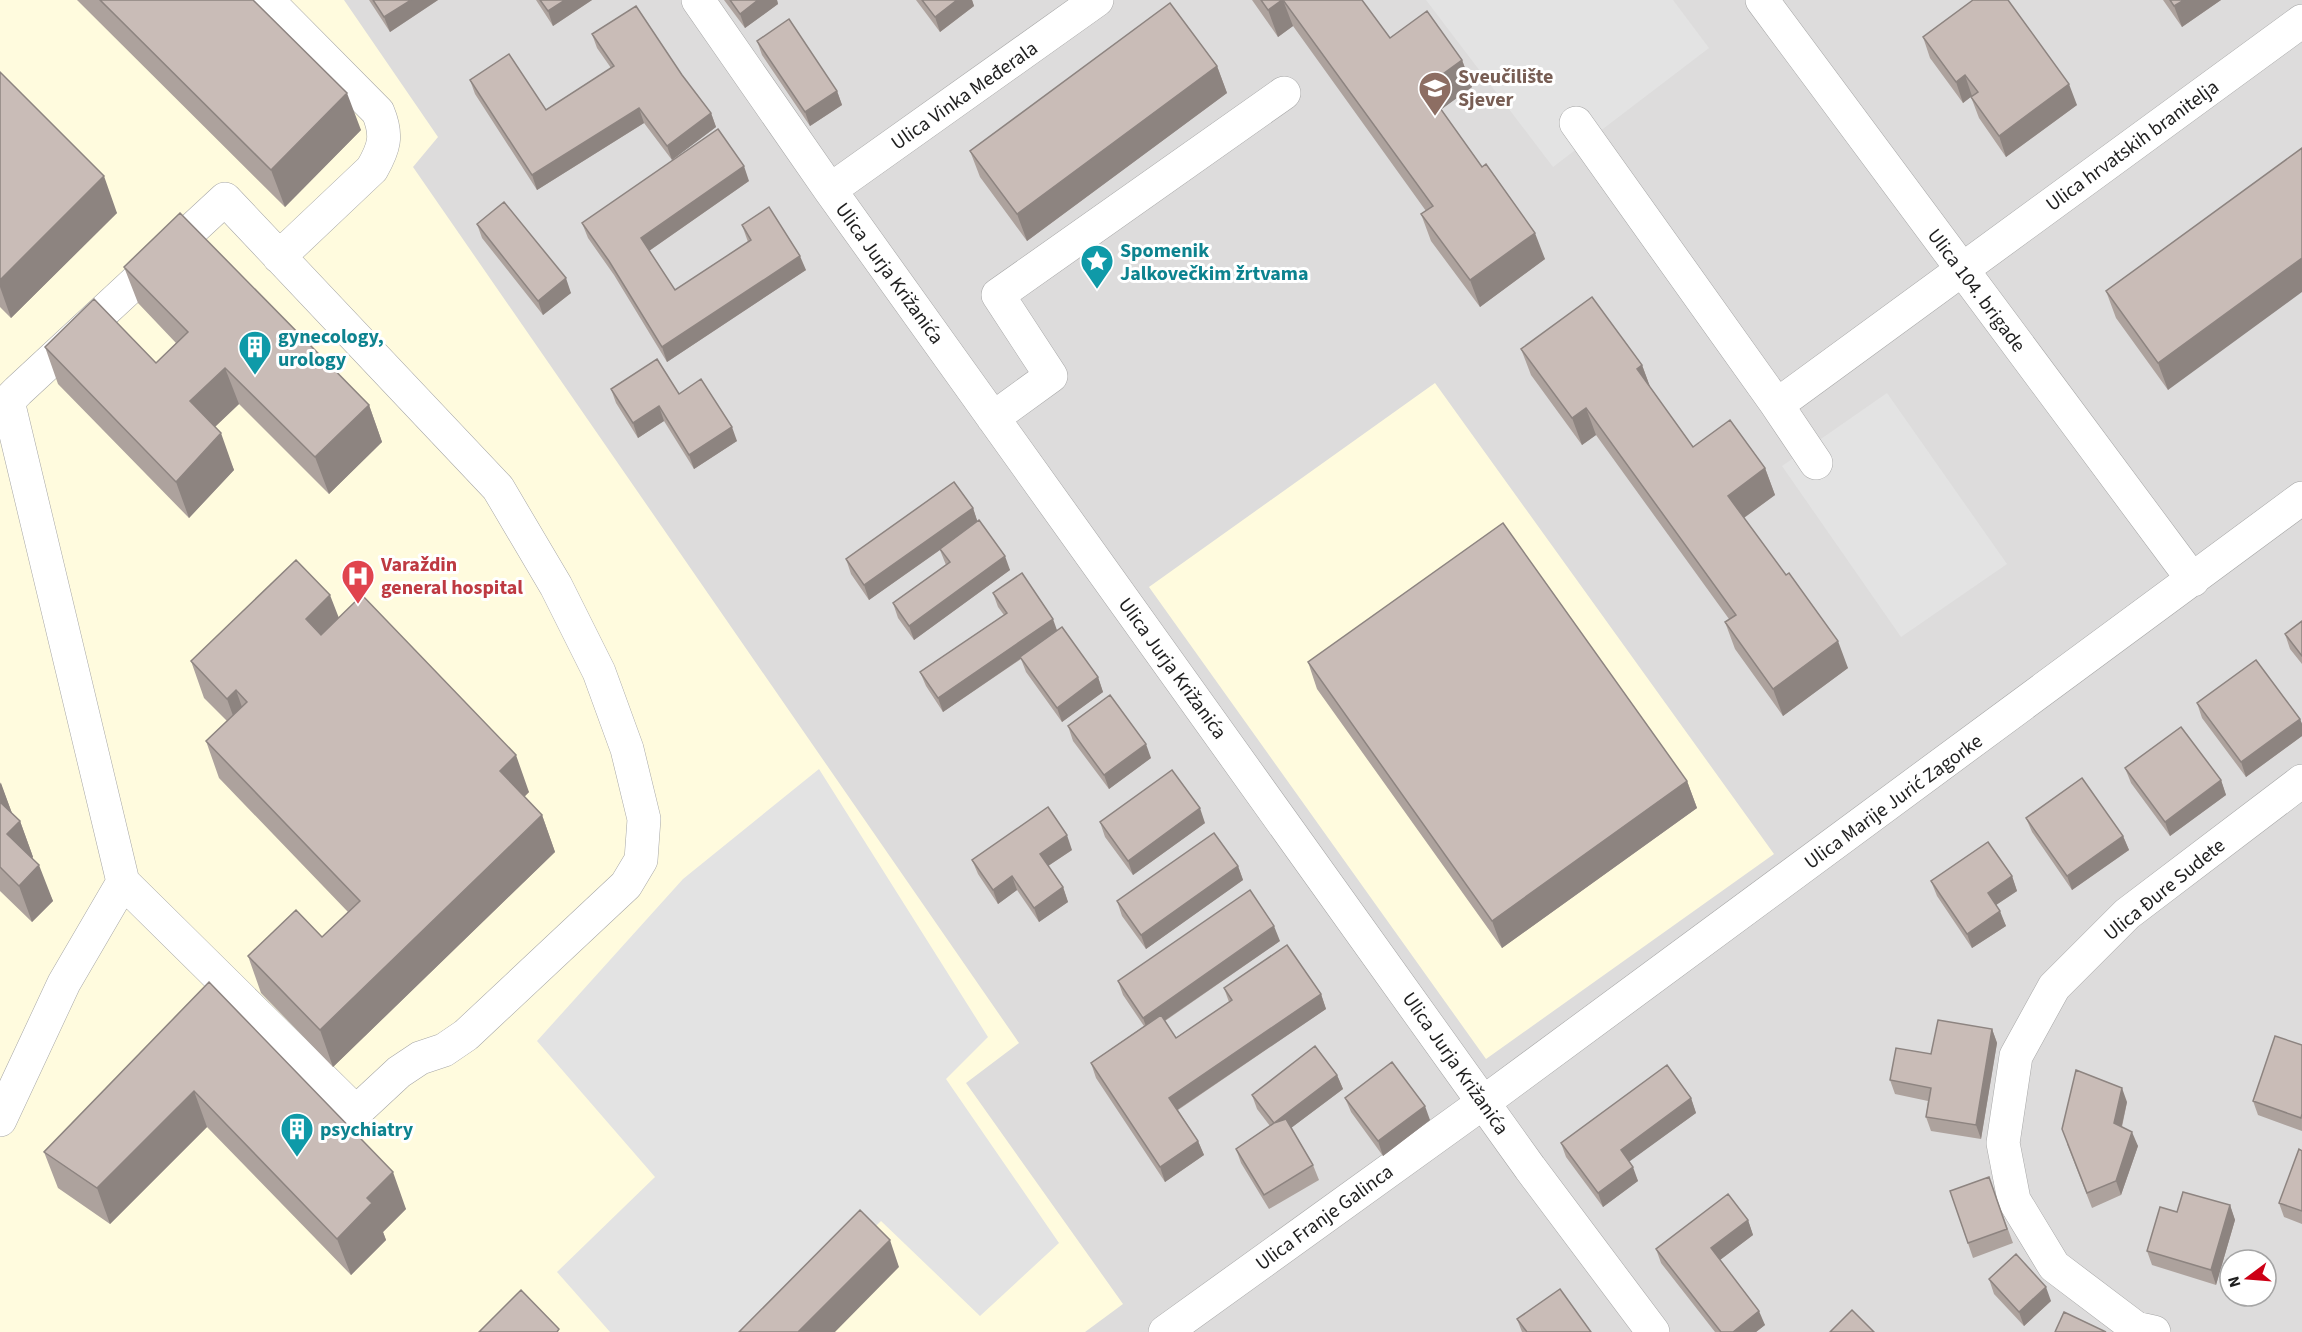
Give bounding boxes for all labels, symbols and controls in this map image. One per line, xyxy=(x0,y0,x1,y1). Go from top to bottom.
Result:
street label: Ulica Vinka Međerala xyxy=(886,35,1044,157)
place label: Sveučilište Sjever xyxy=(1458,63,1553,114)
school or university icon: Sveučilište Sjever xyxy=(1417,70,1453,117)
street label: Ulica hrvatskih branitelja xyxy=(2040,73,2225,218)
street label: Ulica Jurja Križanića xyxy=(828,197,950,350)
street label: Ulica 104. brigade xyxy=(1920,223,2032,358)
place label: Spomenik Jalkovečkim žrtvama xyxy=(1120,237,1309,288)
place icon: Spomenik Jalkovečkim žrtvama xyxy=(1079,243,1115,290)
place label: gynecology, urology xyxy=(278,323,384,374)
building icon: gynecology, urology xyxy=(237,329,273,376)
place label: Varaždin general hospital xyxy=(380,551,523,602)
hospital icon: Varaždin general hospital xyxy=(340,558,376,605)
street label: Ulica Jurja Križanića xyxy=(1111,592,1233,745)
street label: Ulica Marije Jurić Zagorke xyxy=(1799,727,1989,876)
street label: Ulica Đure Sudete xyxy=(2098,832,2231,948)
street label: Ulica Jurja Križanića xyxy=(1395,986,1515,1141)
building icon: psychiatry xyxy=(279,1111,315,1158)
place label: psychiatry xyxy=(320,1116,414,1144)
street label: Ulica Franje Galinca xyxy=(1250,1158,1399,1277)
north arrow xyxy=(2218,1248,2278,1308)
text: N xyxy=(2223,1274,2247,1290)

